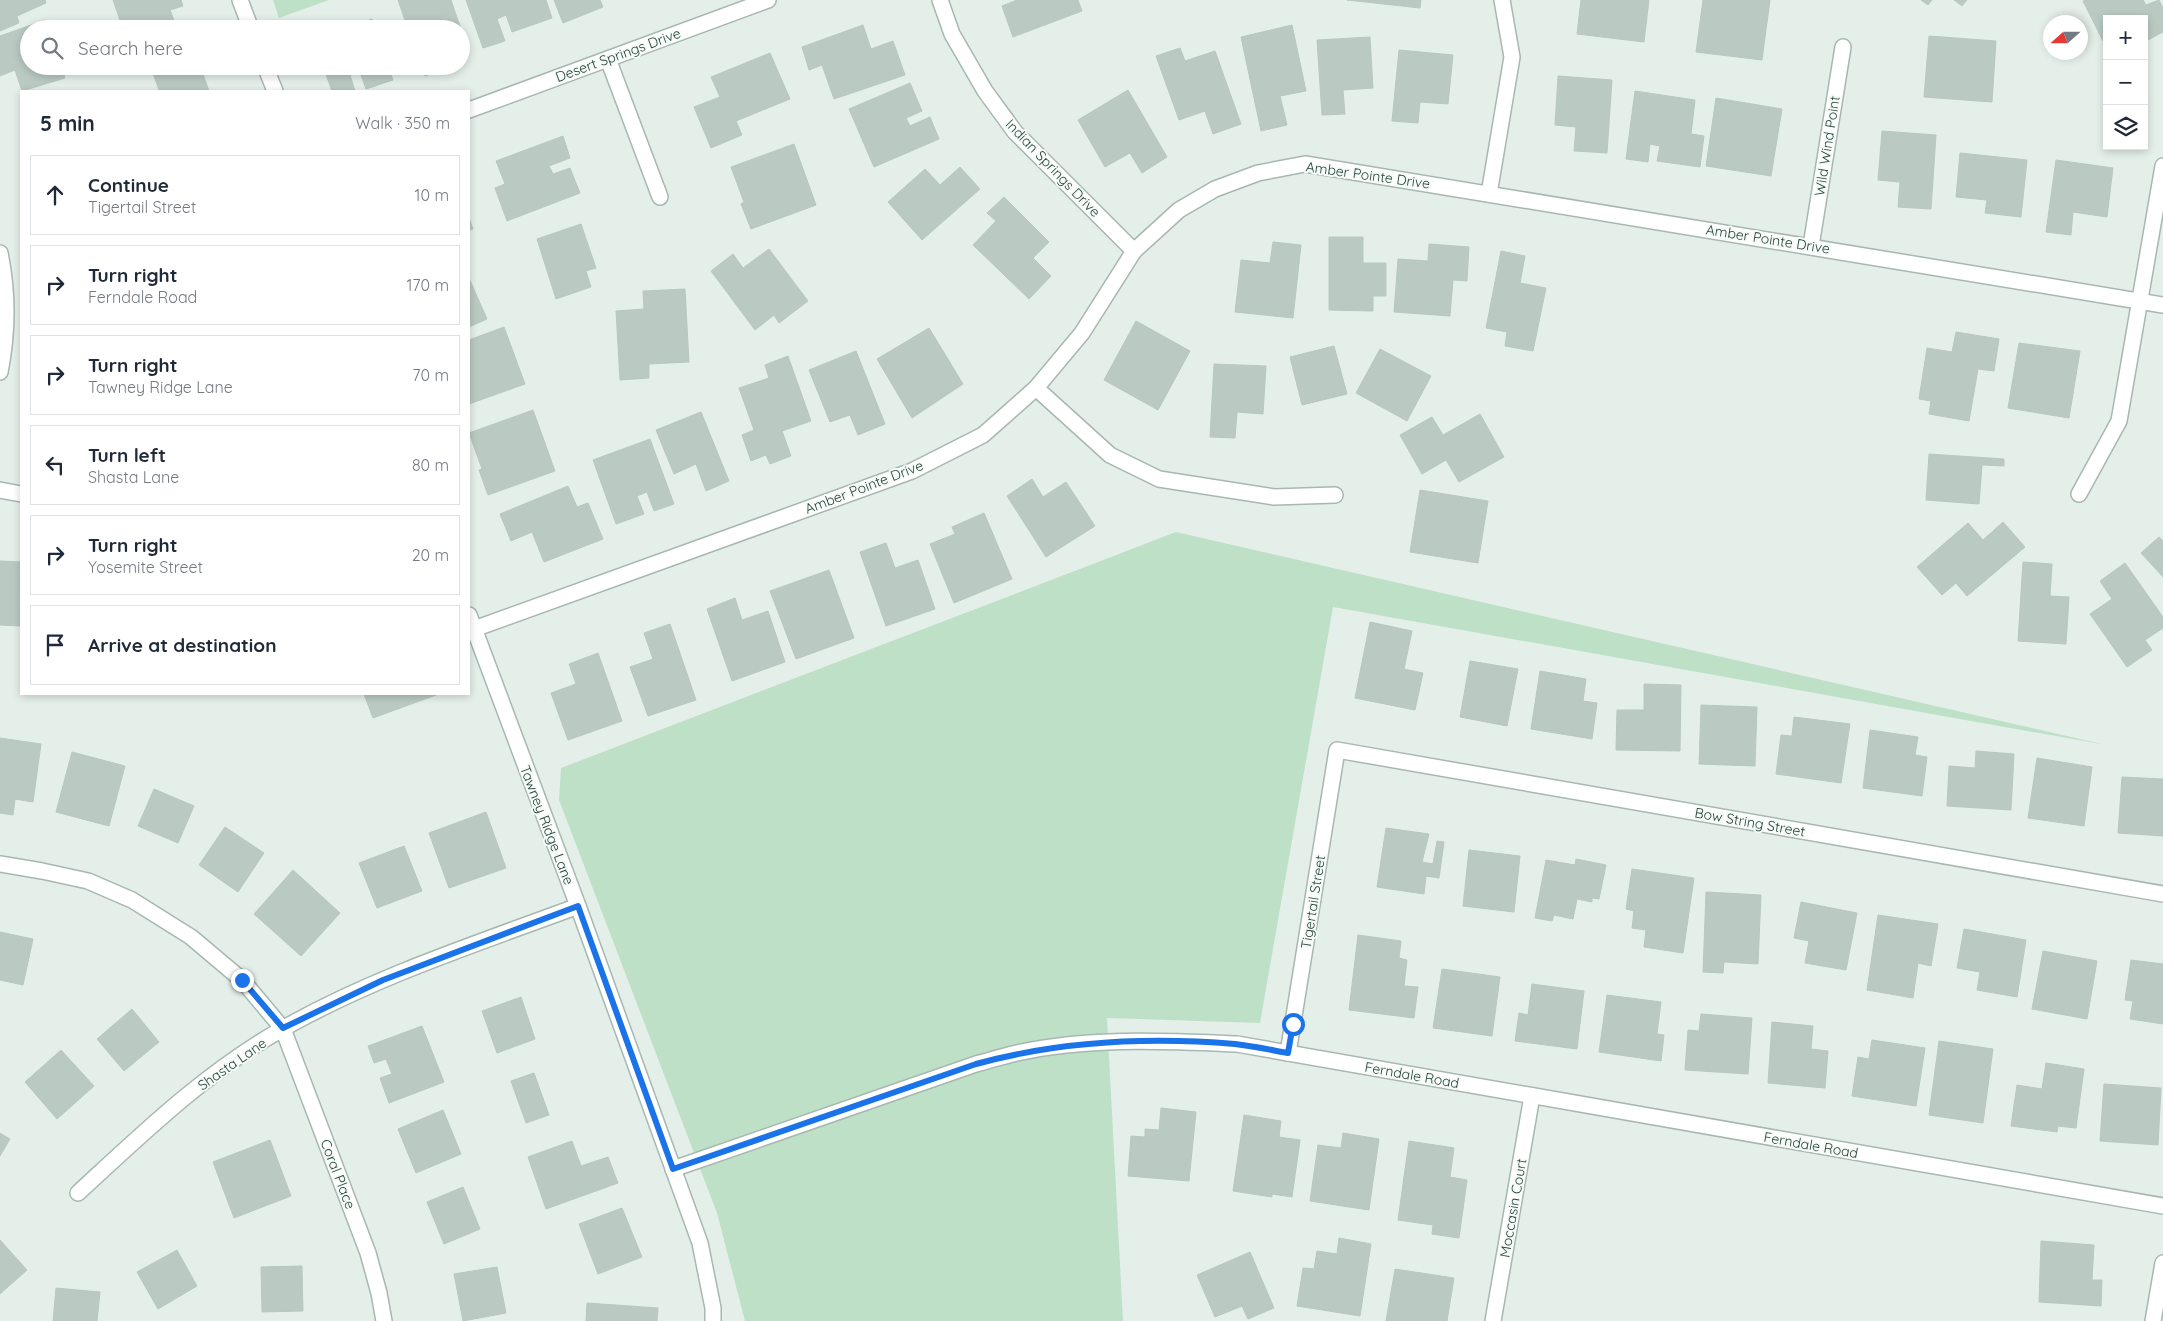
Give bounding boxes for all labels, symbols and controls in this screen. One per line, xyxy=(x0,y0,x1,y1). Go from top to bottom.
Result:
north arrow xyxy=(2043,15,2088,60)
map controls xyxy=(2103,15,2148,150)
button: + xyxy=(2103,15,2148,60)
search box xyxy=(20,20,470,75)
street label: Desert Springs Drive xyxy=(553,24,683,86)
icon: search xyxy=(38,34,66,62)
text: Search here xyxy=(78,36,183,60)
button: − xyxy=(2103,60,2148,105)
street label: Wild Wind Point xyxy=(1810,94,1844,197)
button: layers xyxy=(2103,105,2148,150)
text: 5 min xyxy=(40,110,95,136)
text: Walk · 350 m xyxy=(355,113,450,133)
street label: Indian Springs Drive xyxy=(1002,115,1104,221)
street label: Amber Pointe Drive xyxy=(1305,157,1431,193)
text: Continue xyxy=(88,173,169,197)
icon: ahead xyxy=(41,181,69,209)
text: 10 m xyxy=(415,185,449,205)
text: Tigertail Street xyxy=(88,197,196,217)
street label: Amber Pointe Drive xyxy=(1705,220,1831,258)
text: Turn right xyxy=(88,263,177,287)
icon: right xyxy=(41,271,69,299)
text: 170 m xyxy=(406,275,449,295)
text: Ferndale Road xyxy=(88,287,197,307)
text: Turn right xyxy=(88,353,177,377)
icon: right xyxy=(41,361,69,389)
text: 70 m xyxy=(412,365,449,385)
text: Tawney Ridge Lane xyxy=(88,377,233,397)
text: Turn left xyxy=(88,443,166,467)
icon: left xyxy=(41,451,69,479)
text: 80 m xyxy=(412,455,449,475)
street label: Amber Pointe Drive xyxy=(802,456,926,518)
text: Shasta Lane xyxy=(88,467,179,487)
text: Turn right xyxy=(88,533,177,557)
icon: right xyxy=(41,541,69,569)
text: 20 m xyxy=(412,545,449,565)
text: Yosemite Street xyxy=(88,557,203,577)
icon: arrive xyxy=(41,631,69,659)
text: Arrive at destination xyxy=(88,633,277,657)
street label: Tawney Ridge Lane xyxy=(516,763,578,887)
street label: Bow String Street xyxy=(1693,803,1807,841)
street label: Tigertail Street xyxy=(1297,854,1329,950)
route end xyxy=(231,969,254,992)
route start xyxy=(1282,1013,1305,1036)
street label: Shasta Lane xyxy=(194,1034,270,1094)
street label: Ferndale Road xyxy=(1363,1058,1461,1092)
street label: Ferndale Road xyxy=(1762,1128,1860,1162)
street label: Coral Place xyxy=(316,1136,360,1212)
street label: Moccasin Court xyxy=(1495,1157,1531,1259)

